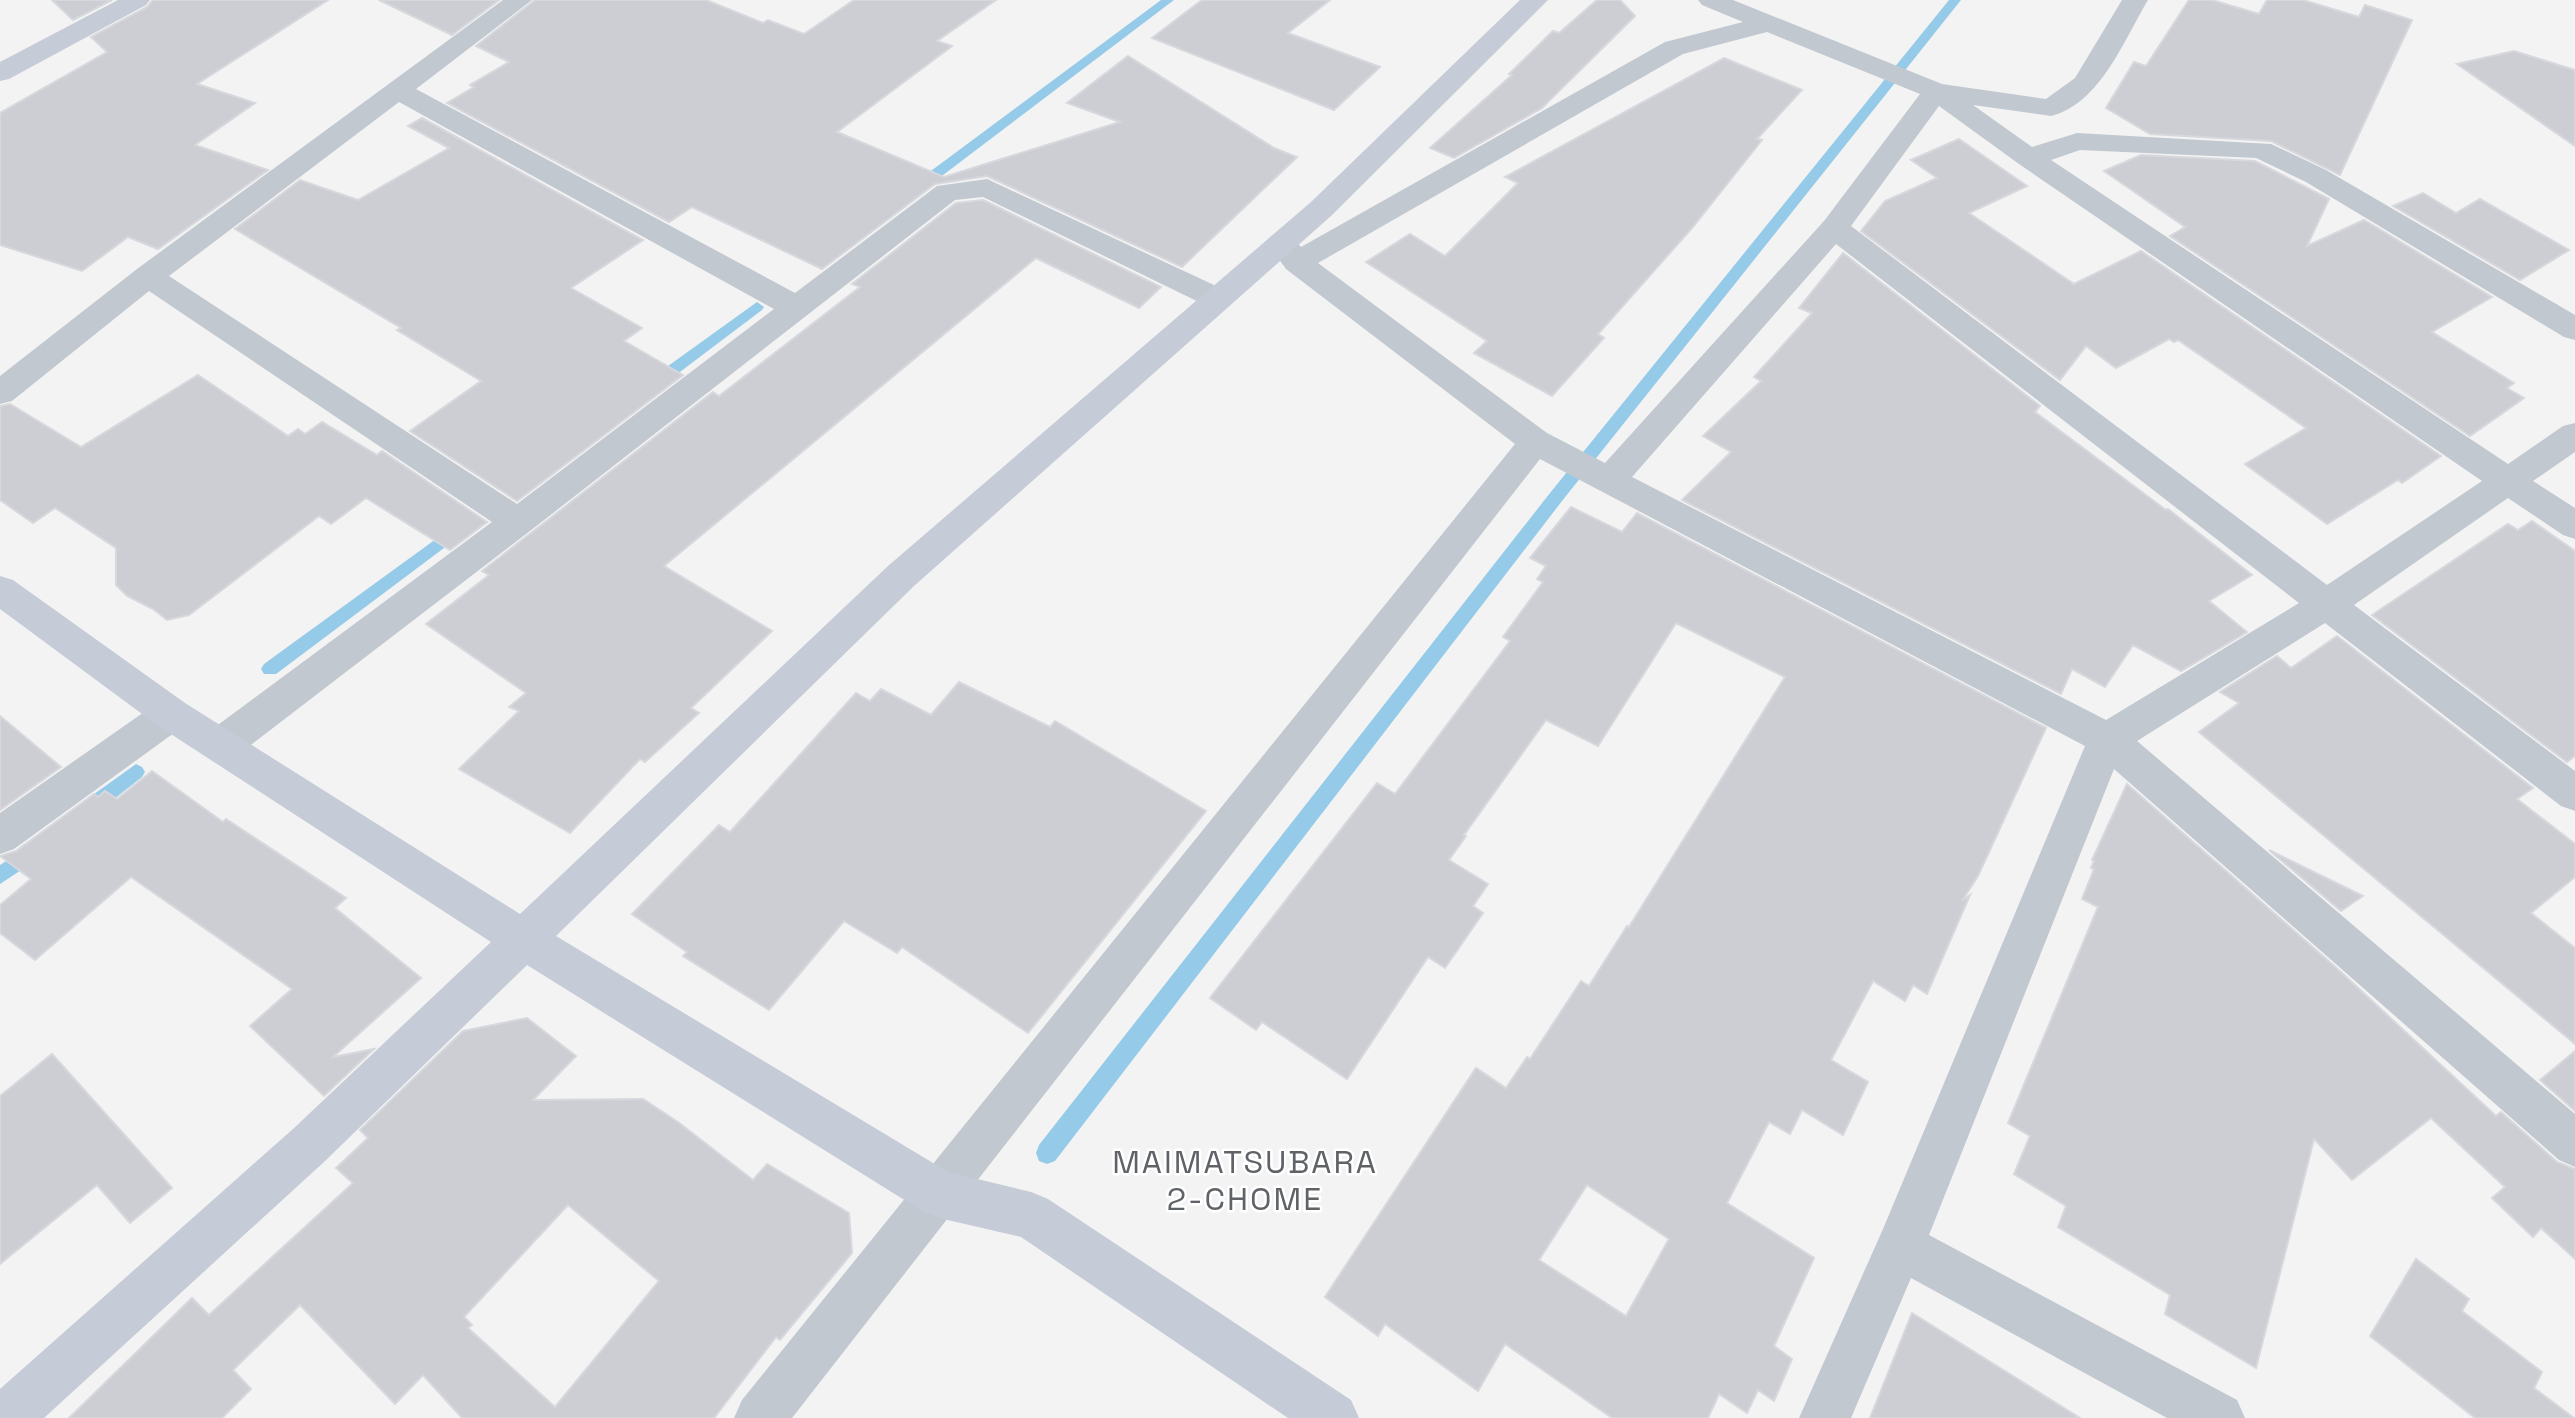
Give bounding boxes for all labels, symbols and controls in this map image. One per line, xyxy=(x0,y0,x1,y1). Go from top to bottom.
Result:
district label: MAIMATSUBARA 2-CHOME xyxy=(1112,1142,1378,1219)

